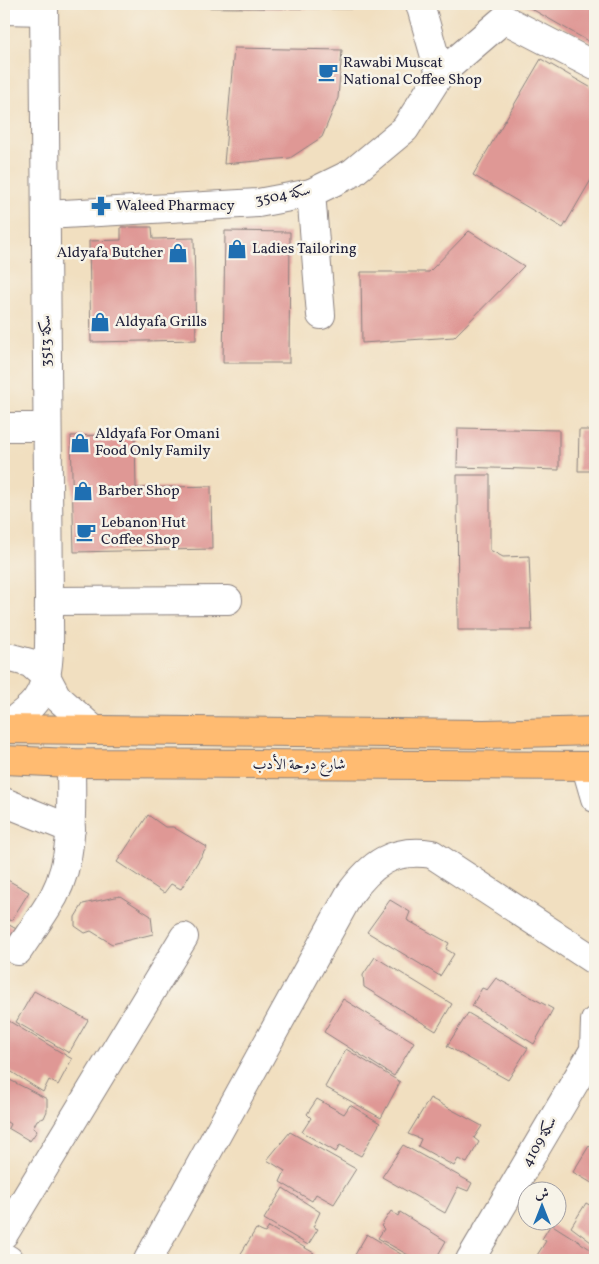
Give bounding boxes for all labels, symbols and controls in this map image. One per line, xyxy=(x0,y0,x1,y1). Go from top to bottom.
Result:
place label: Rawabi Muscat National Coffee Shop xyxy=(343,53,482,91)
cafe icon: Rawabi Muscat National Coffee Shop xyxy=(317,61,339,83)
street label: سكة 3504 xyxy=(254,180,312,212)
pharmacy icon: Waleed Pharmacy xyxy=(90,195,112,217)
place label: Waleed Pharmacy xyxy=(116,196,235,217)
shop icon: Ladies Tailoring xyxy=(226,238,248,260)
place label: Ladies Tailoring xyxy=(252,239,357,260)
shop icon: Aldyafa Butcher xyxy=(167,242,189,264)
place label: Aldyafa Butcher xyxy=(57,243,163,264)
shop icon: Aldyafa Grills xyxy=(89,311,111,333)
place label: Aldyafa Grills xyxy=(115,312,207,333)
street label: سكة 3513 xyxy=(36,315,57,367)
place label: Aldyafa For Omani Food Only Family xyxy=(95,424,220,462)
shop icon: Aldyafa For Omani Food Only Family xyxy=(69,432,91,454)
shop icon: Barber Shop xyxy=(72,480,94,502)
place label: Barber Shop xyxy=(98,481,180,502)
place label: Lebanon Hut Coffee Shop xyxy=(101,513,186,551)
cafe icon: Lebanon Hut Coffee Shop xyxy=(75,521,97,543)
street label: شارع دوحة الأدب xyxy=(252,753,346,777)
street label: سكة 4109 xyxy=(517,1113,563,1171)
north arrow xyxy=(516,1182,566,1232)
text: ش xyxy=(535,1185,549,1204)

